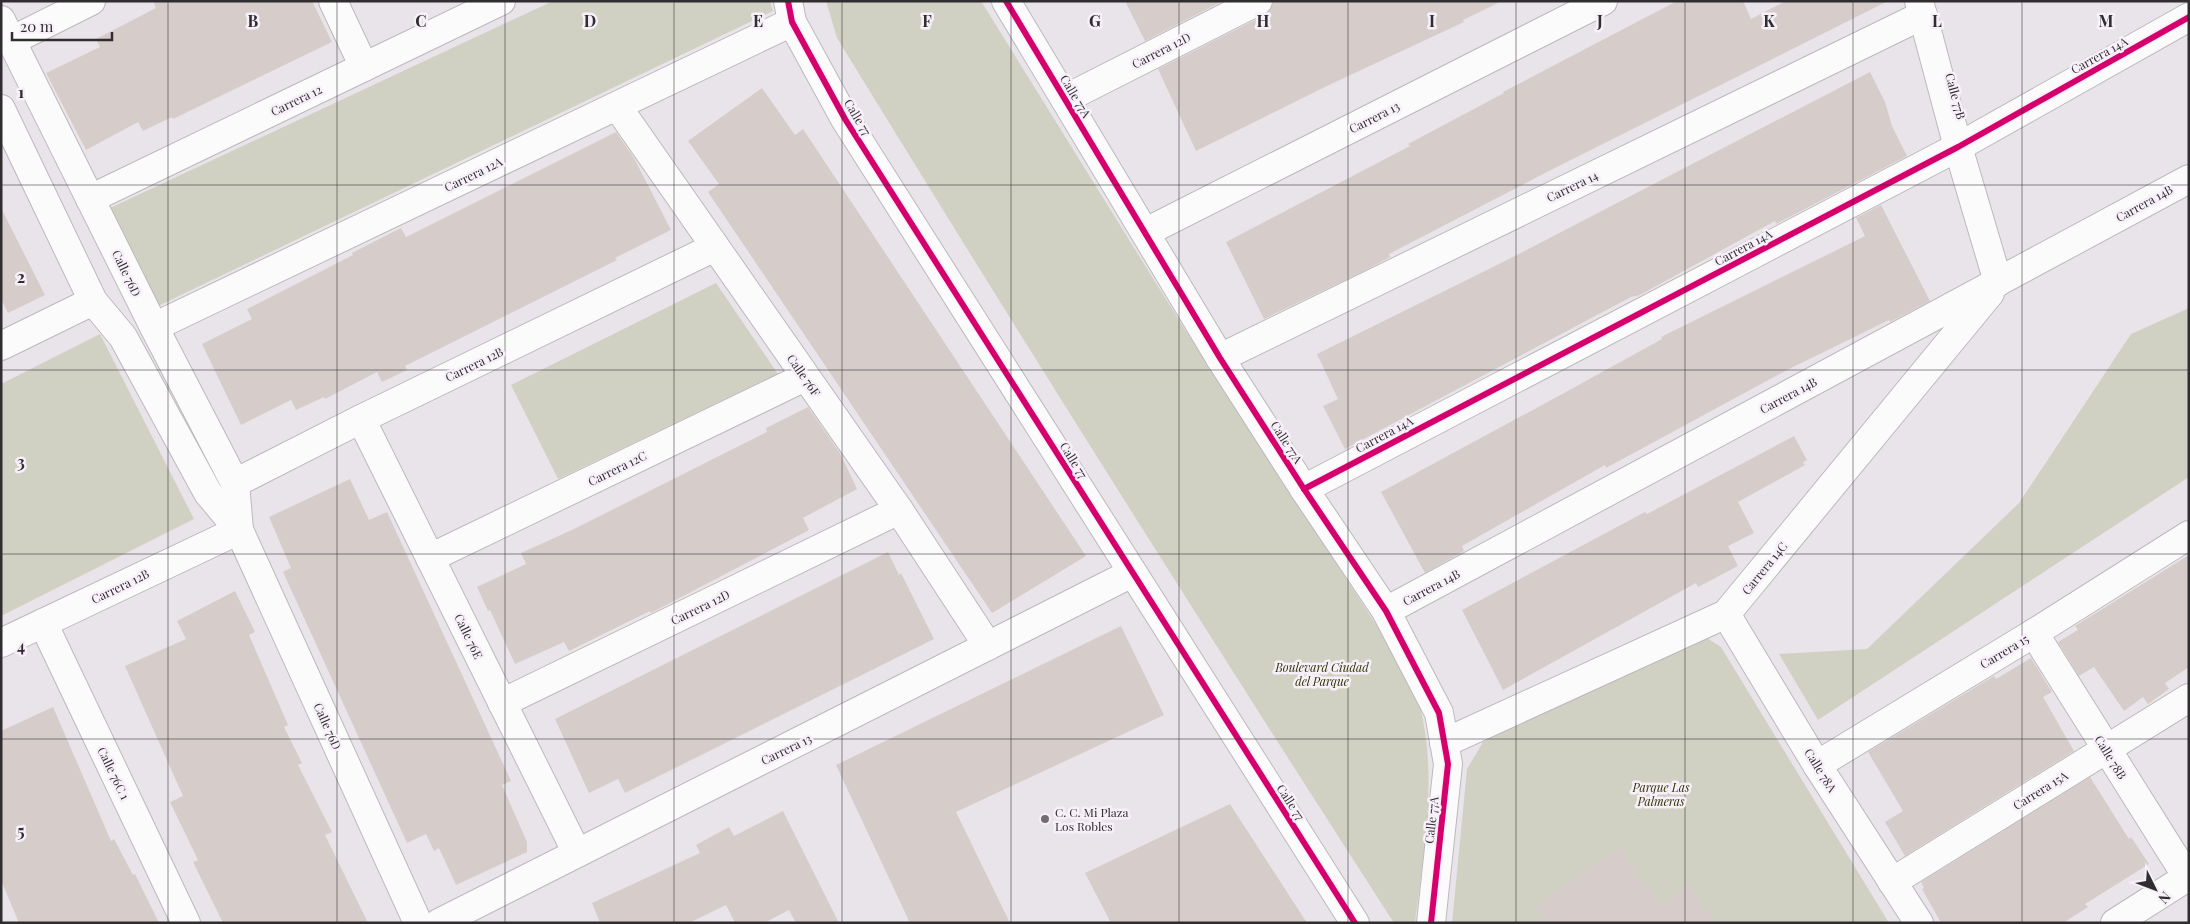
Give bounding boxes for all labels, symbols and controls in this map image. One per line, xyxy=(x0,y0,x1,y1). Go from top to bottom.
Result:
scale bar xyxy=(12,10,112,42)
text: B xyxy=(248,10,259,31)
text: C xyxy=(415,10,427,31)
text: D xyxy=(584,10,596,31)
text: E xyxy=(753,10,763,31)
text: F xyxy=(922,10,932,31)
text: G xyxy=(1089,10,1101,31)
text: H xyxy=(1257,10,1270,31)
text: I xyxy=(1429,10,1435,31)
text: J xyxy=(1596,10,1603,31)
text: K xyxy=(1763,10,1775,31)
text: L xyxy=(1932,10,1942,31)
text: M xyxy=(2099,10,2114,31)
text: 20 m xyxy=(20,16,54,36)
street label: Carrera 12D xyxy=(1129,28,1193,72)
street label: Carrera 14A xyxy=(2068,33,2131,77)
street label: Calle 77B xyxy=(1942,71,1970,121)
street label: Calle 77A xyxy=(1057,72,1095,121)
text: 1 xyxy=(18,81,24,102)
street label: Carrera 12 xyxy=(268,81,324,119)
street label: Calle 77 xyxy=(841,96,875,138)
street label: Carrera 13 xyxy=(1346,97,1402,137)
street label: Carrera 12A xyxy=(441,153,505,195)
street label: Carrera 14 xyxy=(1544,167,1600,205)
street label: Carrera 14B xyxy=(2113,181,2175,225)
street label: Carrera 14A xyxy=(1712,225,1775,269)
street label: Calle 76D xyxy=(109,247,145,299)
text: 2 xyxy=(17,266,25,287)
street label: Carrera 12B xyxy=(442,343,506,385)
street label: Calle 76F xyxy=(784,351,824,399)
street label: Carrera 14B xyxy=(1757,373,1819,417)
street label: Carrera 14A xyxy=(1353,412,1416,456)
street label: Calle 77A xyxy=(1267,418,1307,467)
street label: Calle 77 xyxy=(1057,439,1091,481)
street label: Carrera 12C xyxy=(585,447,649,489)
text: 3 xyxy=(17,451,25,472)
street label: Carrera 14C xyxy=(1738,538,1790,598)
street label: Carrera 12B xyxy=(88,565,152,607)
street label: Carrera 14B xyxy=(1400,565,1462,609)
street label: Carrera 12D xyxy=(668,586,732,628)
street label: Calle 76E xyxy=(451,611,487,661)
street label: Carrera 15 xyxy=(1977,630,2031,672)
text: 4 xyxy=(17,635,25,656)
park label: Boulevard Ciudad del Parque xyxy=(1274,659,1369,689)
street label: Calle 76D xyxy=(311,700,346,752)
street label: Carrera 13 xyxy=(758,730,814,768)
street label: Calle 78B xyxy=(2091,732,2131,782)
street label: Calle 76C 1 xyxy=(94,744,134,803)
street label: Calle 78A xyxy=(1801,745,1841,795)
street label: Carrera 15A xyxy=(2010,767,2071,813)
park label: Parque Las Palmeras xyxy=(1631,779,1690,809)
street label: Calle 77 xyxy=(1273,781,1309,823)
street label: Calle 77A xyxy=(1421,795,1441,844)
place label: C. C. Mi Plaza Los Robles xyxy=(1055,804,1129,834)
marker: C. C. Mi Plaza Los Robles xyxy=(1039,813,1051,825)
text: 5 xyxy=(17,820,25,841)
north arrow xyxy=(2130,864,2180,914)
text: N xyxy=(2155,888,2175,908)

